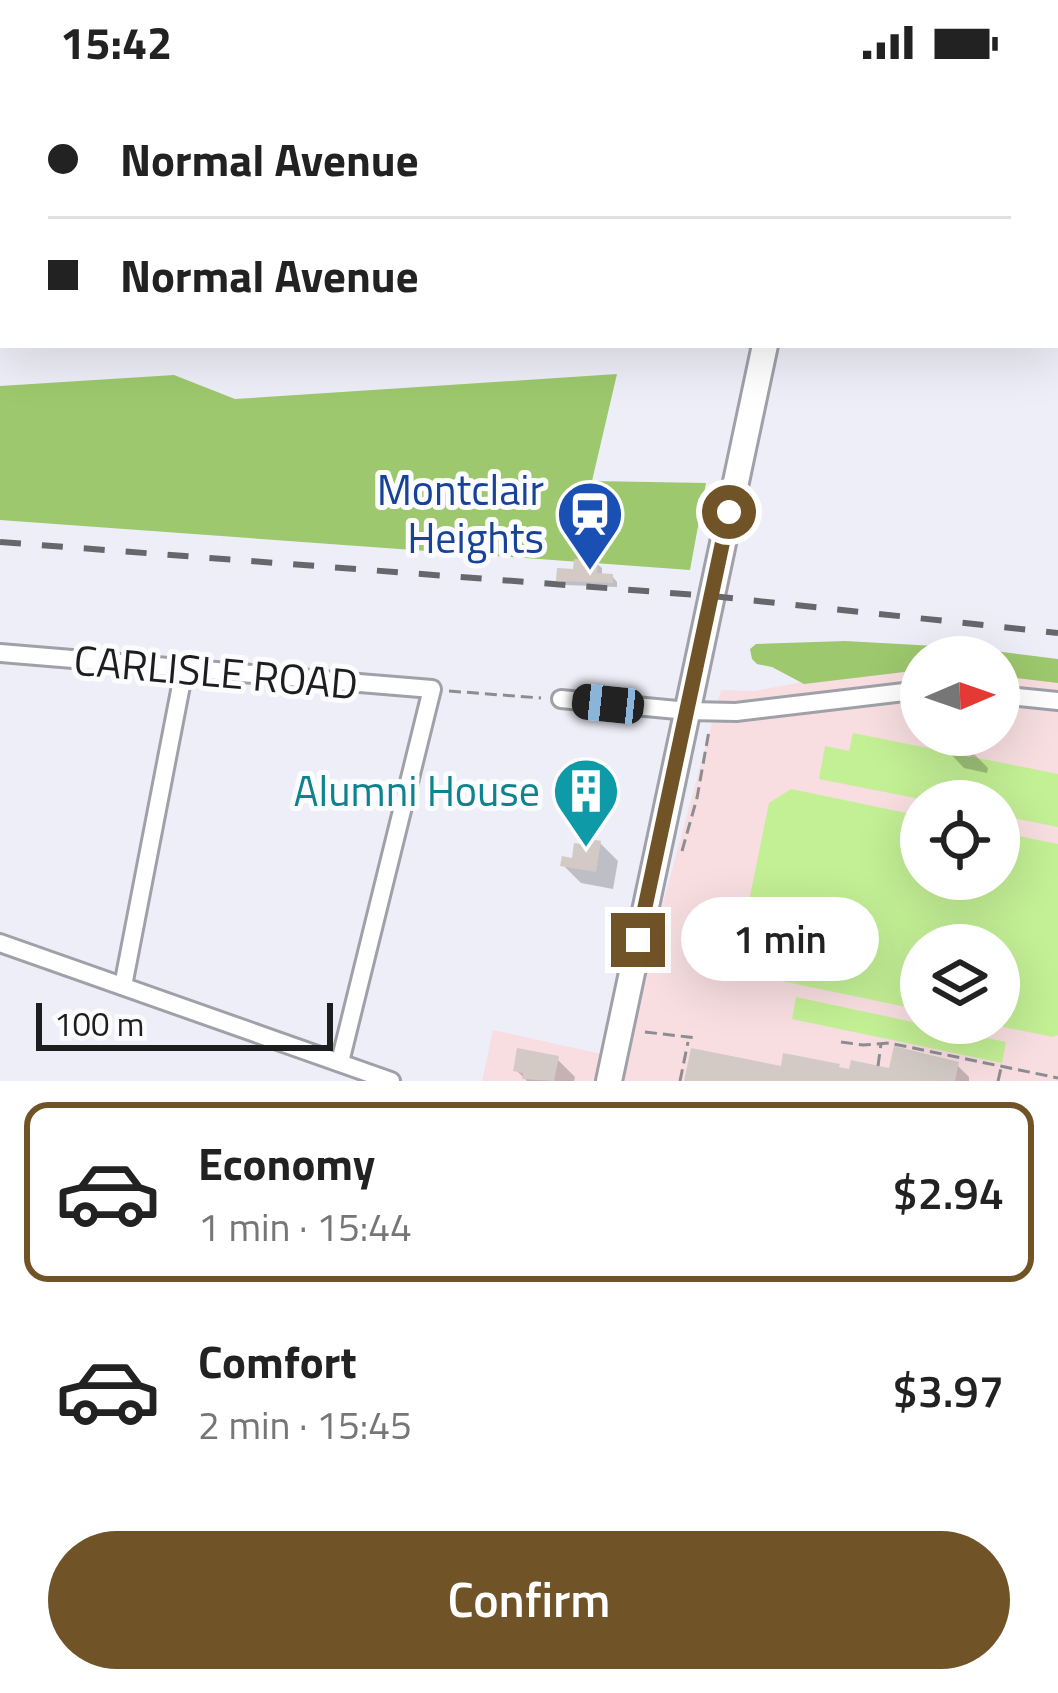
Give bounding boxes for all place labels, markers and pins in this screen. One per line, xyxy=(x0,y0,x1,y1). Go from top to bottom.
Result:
place label: Montclair Heights xyxy=(377,457,544,569)
station icon: Montclair Heights xyxy=(555,479,625,573)
building icon: Alumni House xyxy=(551,756,621,850)
place label: Alumni House xyxy=(294,758,540,822)

